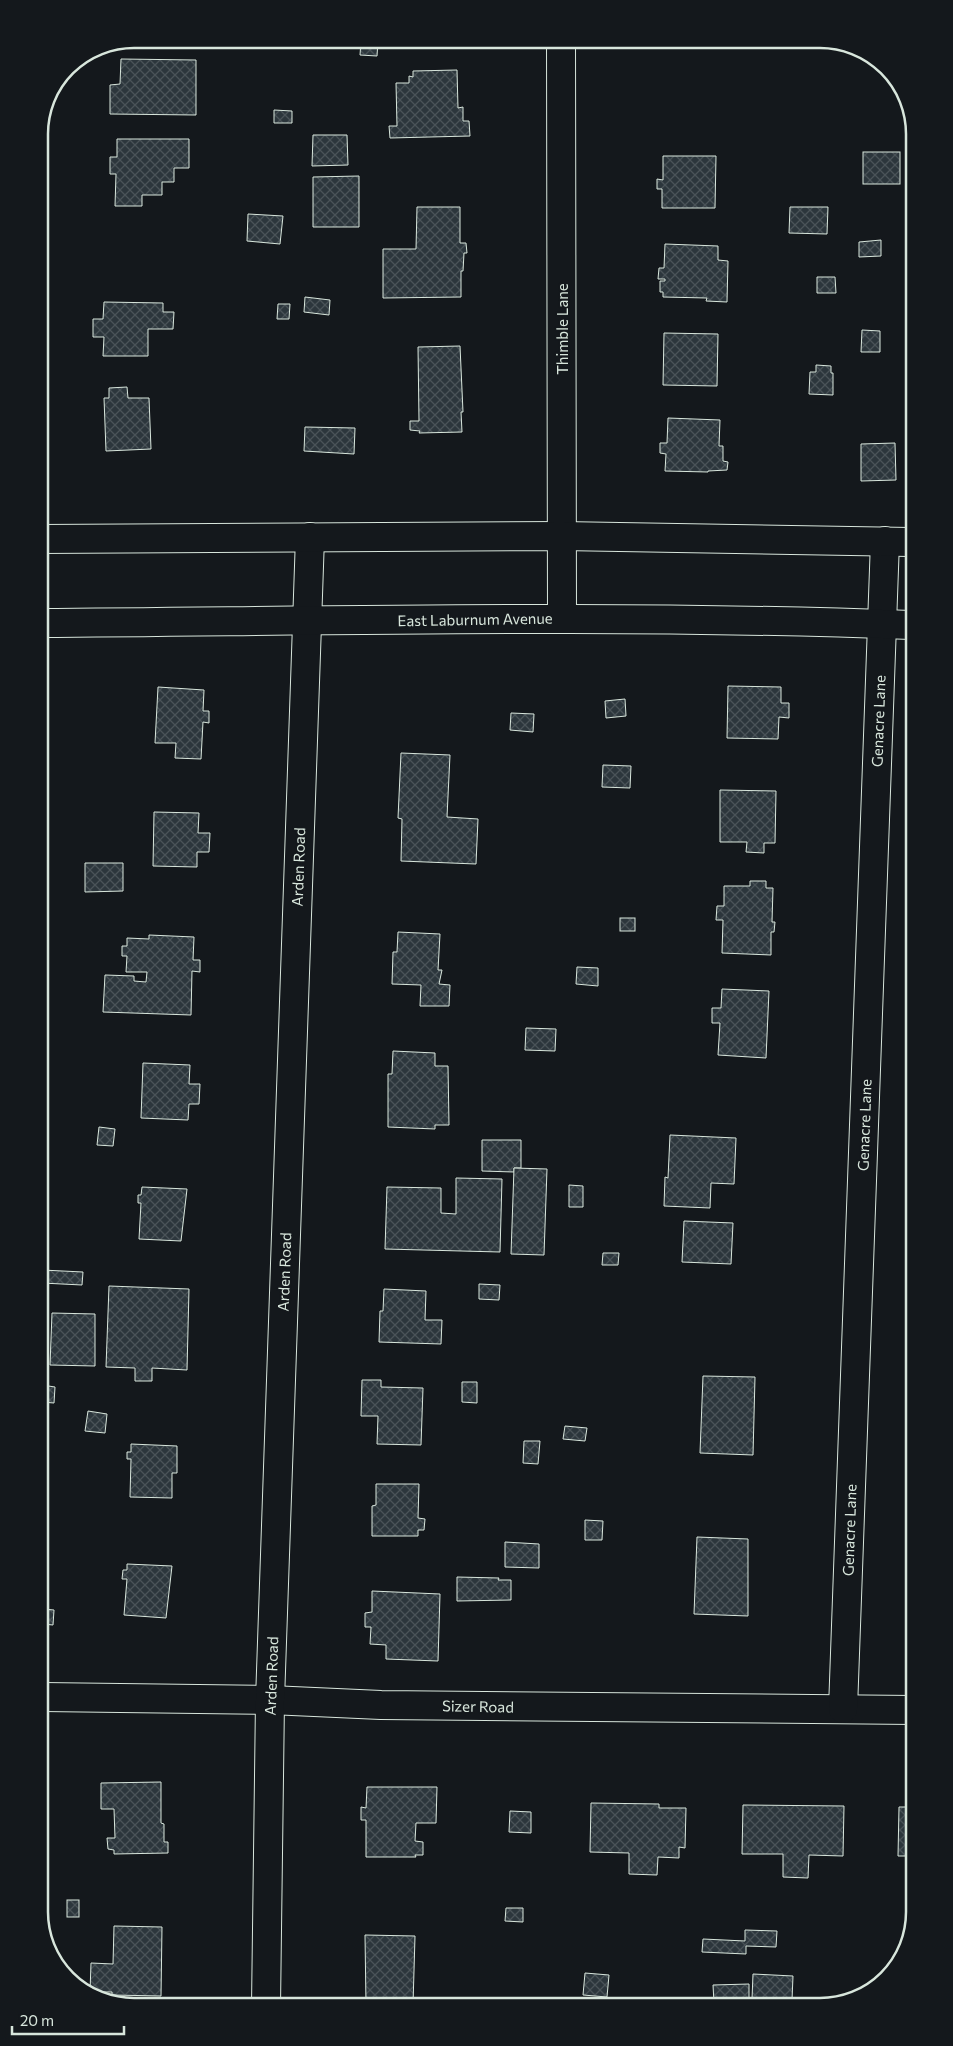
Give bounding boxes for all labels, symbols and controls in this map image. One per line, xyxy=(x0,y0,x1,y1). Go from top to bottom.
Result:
street label: Thimble Lane xyxy=(553,283,571,375)
street label: East Laburnum Avenue xyxy=(397,609,553,629)
street label: Genacre Lane xyxy=(867,675,889,767)
street label: Arden Road xyxy=(288,827,308,907)
street label: Genacre Lane xyxy=(853,1079,875,1171)
street label: Arden Road xyxy=(274,1232,294,1312)
street label: Genacre Lane xyxy=(838,1484,860,1576)
street label: Arden Road xyxy=(261,1636,281,1716)
street label: Sizer Road xyxy=(442,1696,514,1716)
scale bar xyxy=(12,2004,125,2036)
text: 20 m xyxy=(20,2011,54,2029)

